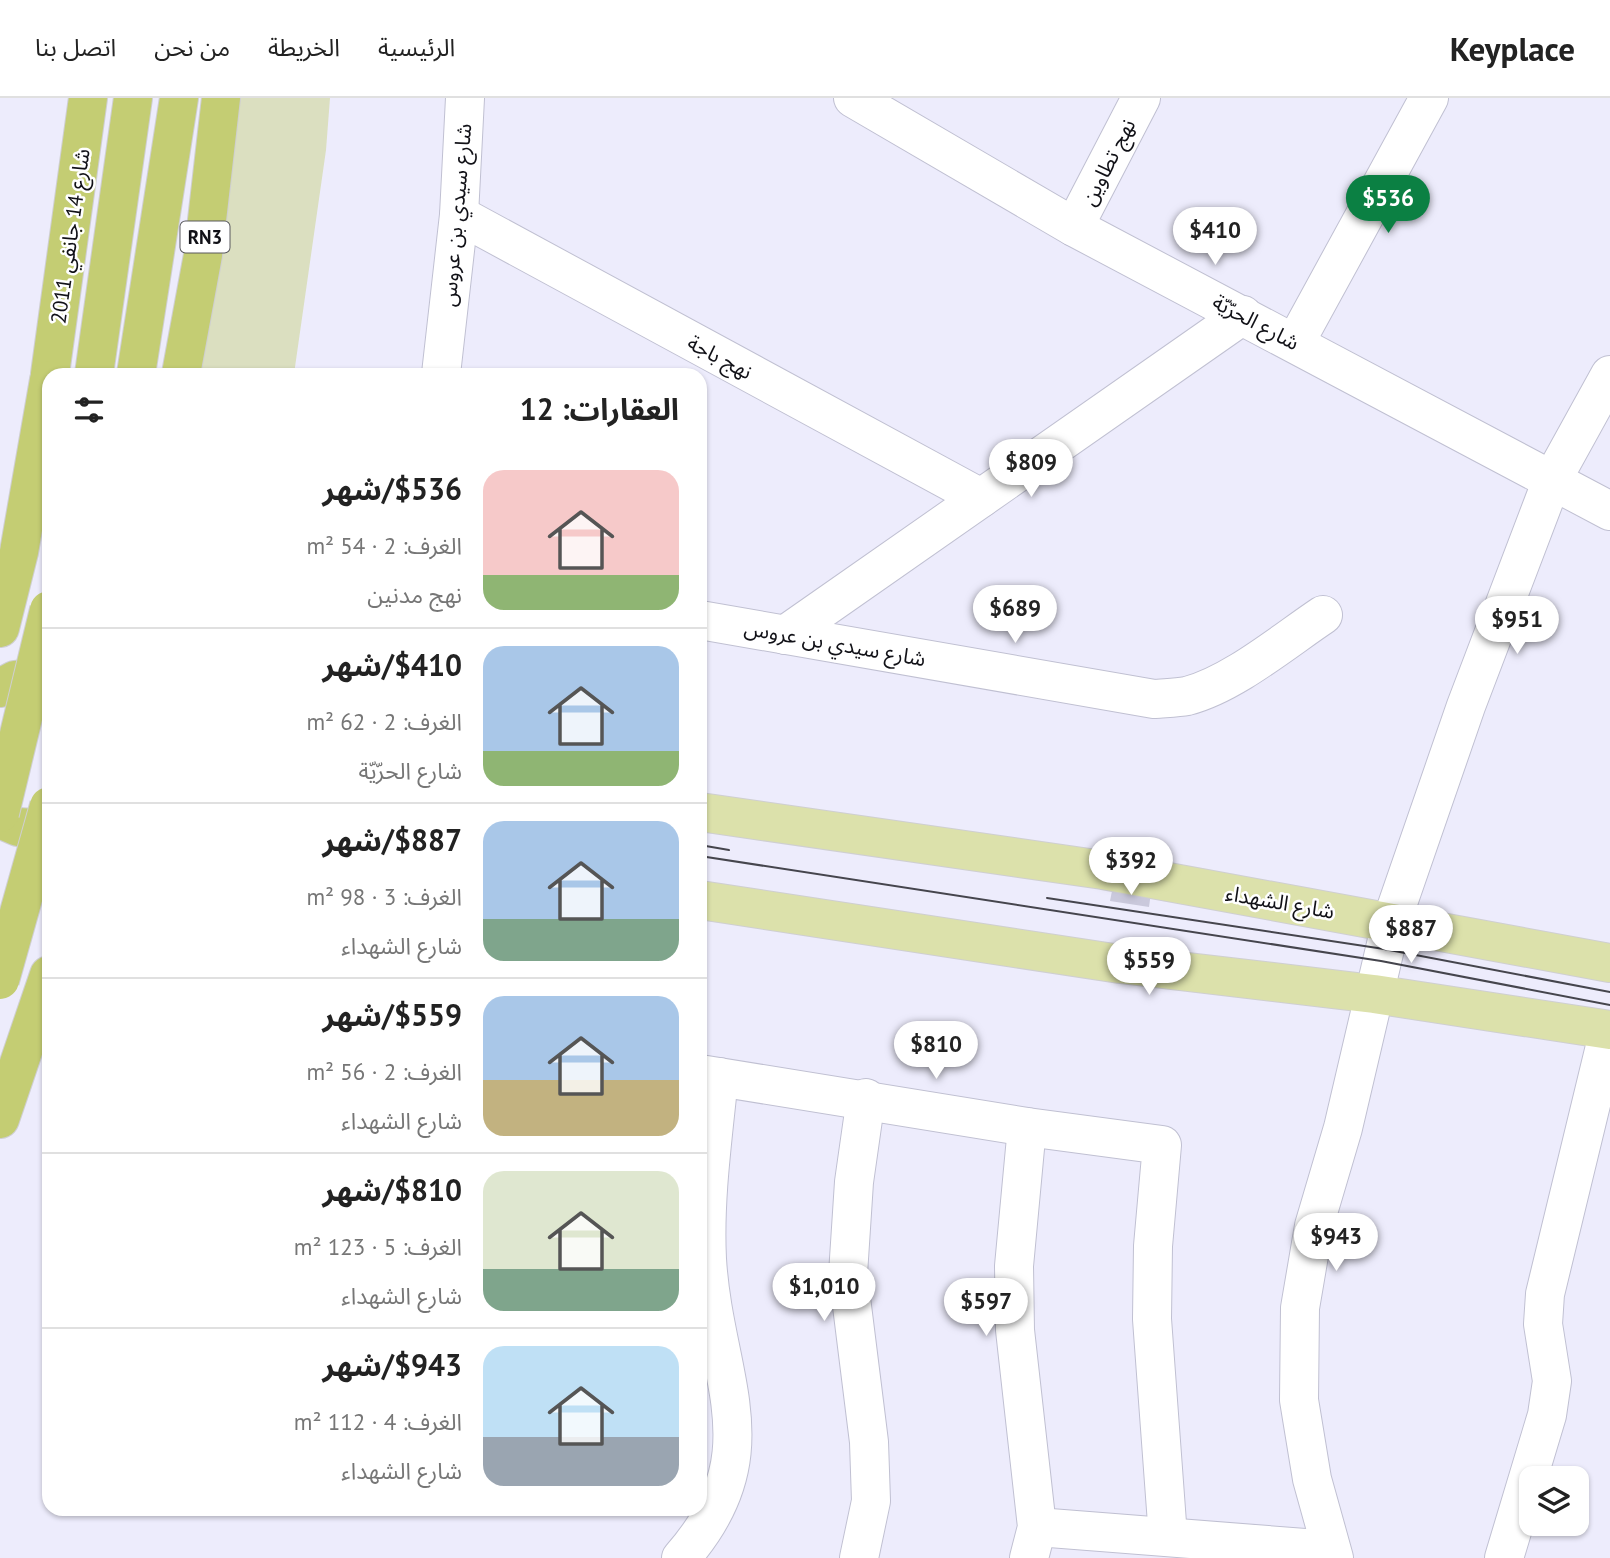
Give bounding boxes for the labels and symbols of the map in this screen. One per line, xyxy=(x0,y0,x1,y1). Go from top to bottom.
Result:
street label: نهج تطاوين xyxy=(1075,114,1143,211)
street label: شارع سيدي بن عروس xyxy=(435,122,480,308)
street label: شارع 14 جانفي 2011 xyxy=(44,147,98,326)
pin: $536 xyxy=(1347,176,1429,235)
pin: $410 xyxy=(1174,208,1256,267)
road number: RN3 xyxy=(180,222,230,252)
street label: شارع الحرّيّة xyxy=(1207,288,1304,358)
street label: نهج باجة xyxy=(682,329,757,387)
pin: $809 xyxy=(990,440,1072,499)
pin: $689 xyxy=(974,586,1056,645)
pin: $951 xyxy=(1476,596,1558,656)
street label: شارع سيدي بن عروس xyxy=(742,614,928,675)
pin: $392 xyxy=(1090,838,1172,897)
street label: شارع الشهداء xyxy=(1223,879,1337,927)
pin: $887 xyxy=(1370,906,1452,965)
pin: $559 xyxy=(1108,937,1190,997)
pin: $810 xyxy=(895,1021,977,1081)
pin: $943 xyxy=(1295,1214,1377,1273)
pin: $1,010 xyxy=(767,1264,881,1323)
pin: $597 xyxy=(945,1278,1027,1338)

